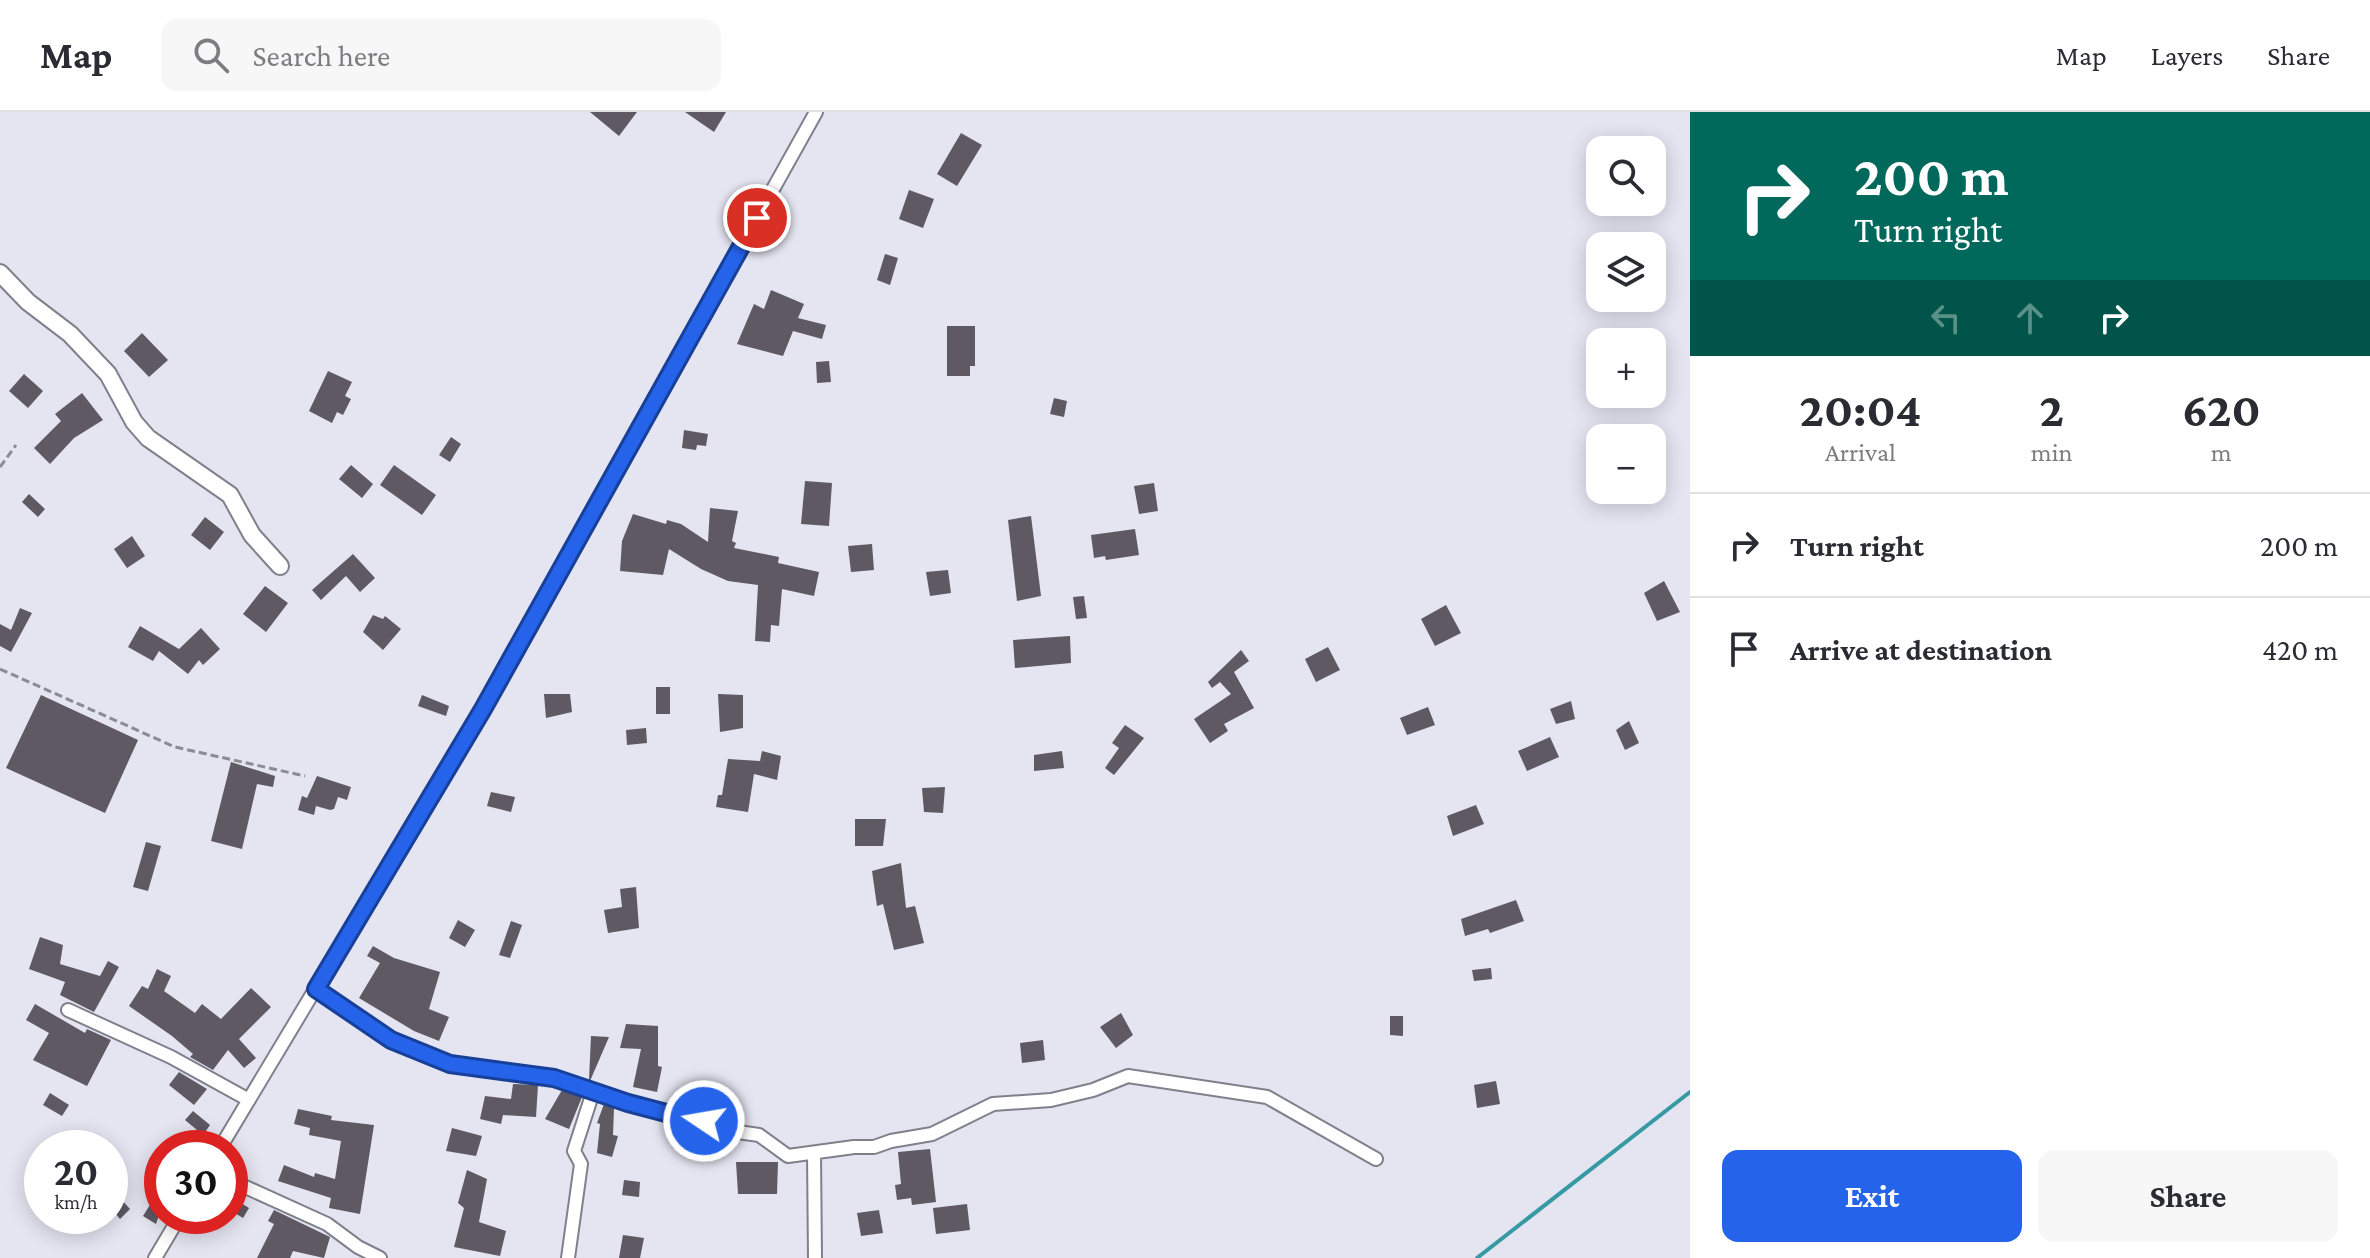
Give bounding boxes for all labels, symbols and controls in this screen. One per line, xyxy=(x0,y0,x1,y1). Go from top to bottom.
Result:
search box xyxy=(161,19,721,91)
icon: search xyxy=(189,33,233,77)
text: Map xyxy=(40,34,113,76)
text: Search here xyxy=(253,39,390,72)
text: Map xyxy=(2056,40,2107,71)
text: Layers xyxy=(2151,40,2223,71)
text: Share xyxy=(2267,40,2330,71)
map controls xyxy=(1586,136,1666,504)
button: search xyxy=(1586,136,1666,216)
icon: right xyxy=(1722,144,1826,248)
text: 200 m xyxy=(1854,145,2009,207)
pin xyxy=(723,184,791,252)
icon: arrive xyxy=(735,196,779,240)
text: Turn right xyxy=(1854,210,2002,250)
button: layers xyxy=(1586,232,1666,312)
icon: left xyxy=(1924,296,1968,340)
icon: ahead xyxy=(2008,296,2052,340)
icon: right xyxy=(2092,296,2136,340)
button: + xyxy=(1586,328,1666,408)
text: 20:04 xyxy=(1799,383,1921,436)
text: 2 xyxy=(2039,383,2064,436)
text: 620 xyxy=(2182,383,2261,436)
button: − xyxy=(1586,424,1666,504)
text: Arrival xyxy=(1825,438,1896,467)
text: min xyxy=(2031,438,2073,467)
text: m xyxy=(2211,438,2232,467)
icon: right xyxy=(1722,523,1766,567)
text: Turn right xyxy=(1790,529,1924,562)
text: 200 m xyxy=(2260,529,2338,562)
icon: arrive xyxy=(1722,627,1766,671)
text: Arrive at destination xyxy=(1790,633,2052,666)
text: 420 m xyxy=(2262,633,2338,666)
position arrow xyxy=(662,1079,746,1163)
speed limit sign: 30 xyxy=(144,1130,248,1234)
text: 20 xyxy=(54,1149,98,1194)
button: Exit xyxy=(1722,1150,2022,1242)
button: Share xyxy=(2038,1150,2338,1242)
text: km/h xyxy=(54,1191,98,1213)

